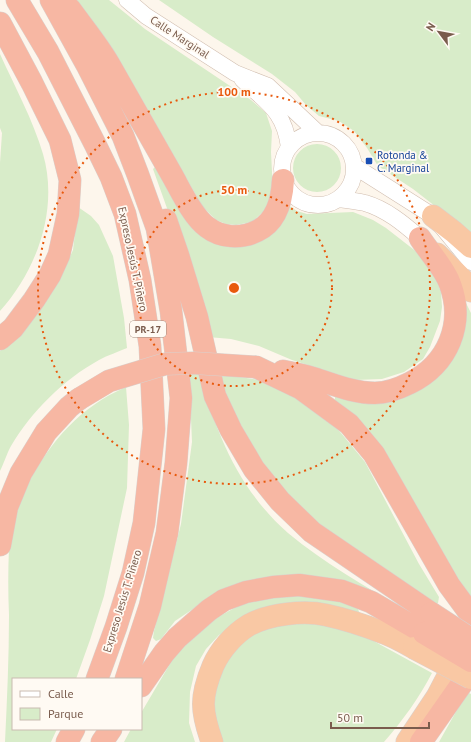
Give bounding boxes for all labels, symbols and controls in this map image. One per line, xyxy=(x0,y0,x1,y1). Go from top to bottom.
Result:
north arrow xyxy=(419,12,459,52)
street label: Calle Marginal xyxy=(148,13,213,62)
text: N xyxy=(423,20,438,33)
text: 100 m xyxy=(217,84,251,99)
place label: Rotonda & C. Marginal xyxy=(377,148,430,175)
marker: Rotonda & C. Marginal xyxy=(364,156,374,166)
text: 50 m xyxy=(221,182,247,197)
street label: Expreso Jesús T. Piñero xyxy=(115,205,151,313)
centre of rings xyxy=(227,281,241,295)
road number: PR-17 xyxy=(130,321,166,337)
street label: Expreso Jesús T. Piñero xyxy=(100,548,144,654)
legend xyxy=(12,678,142,730)
text: Calle xyxy=(48,686,74,701)
scale bar xyxy=(331,704,429,730)
text: Parque xyxy=(48,706,83,721)
text: 50 m xyxy=(337,710,363,725)

